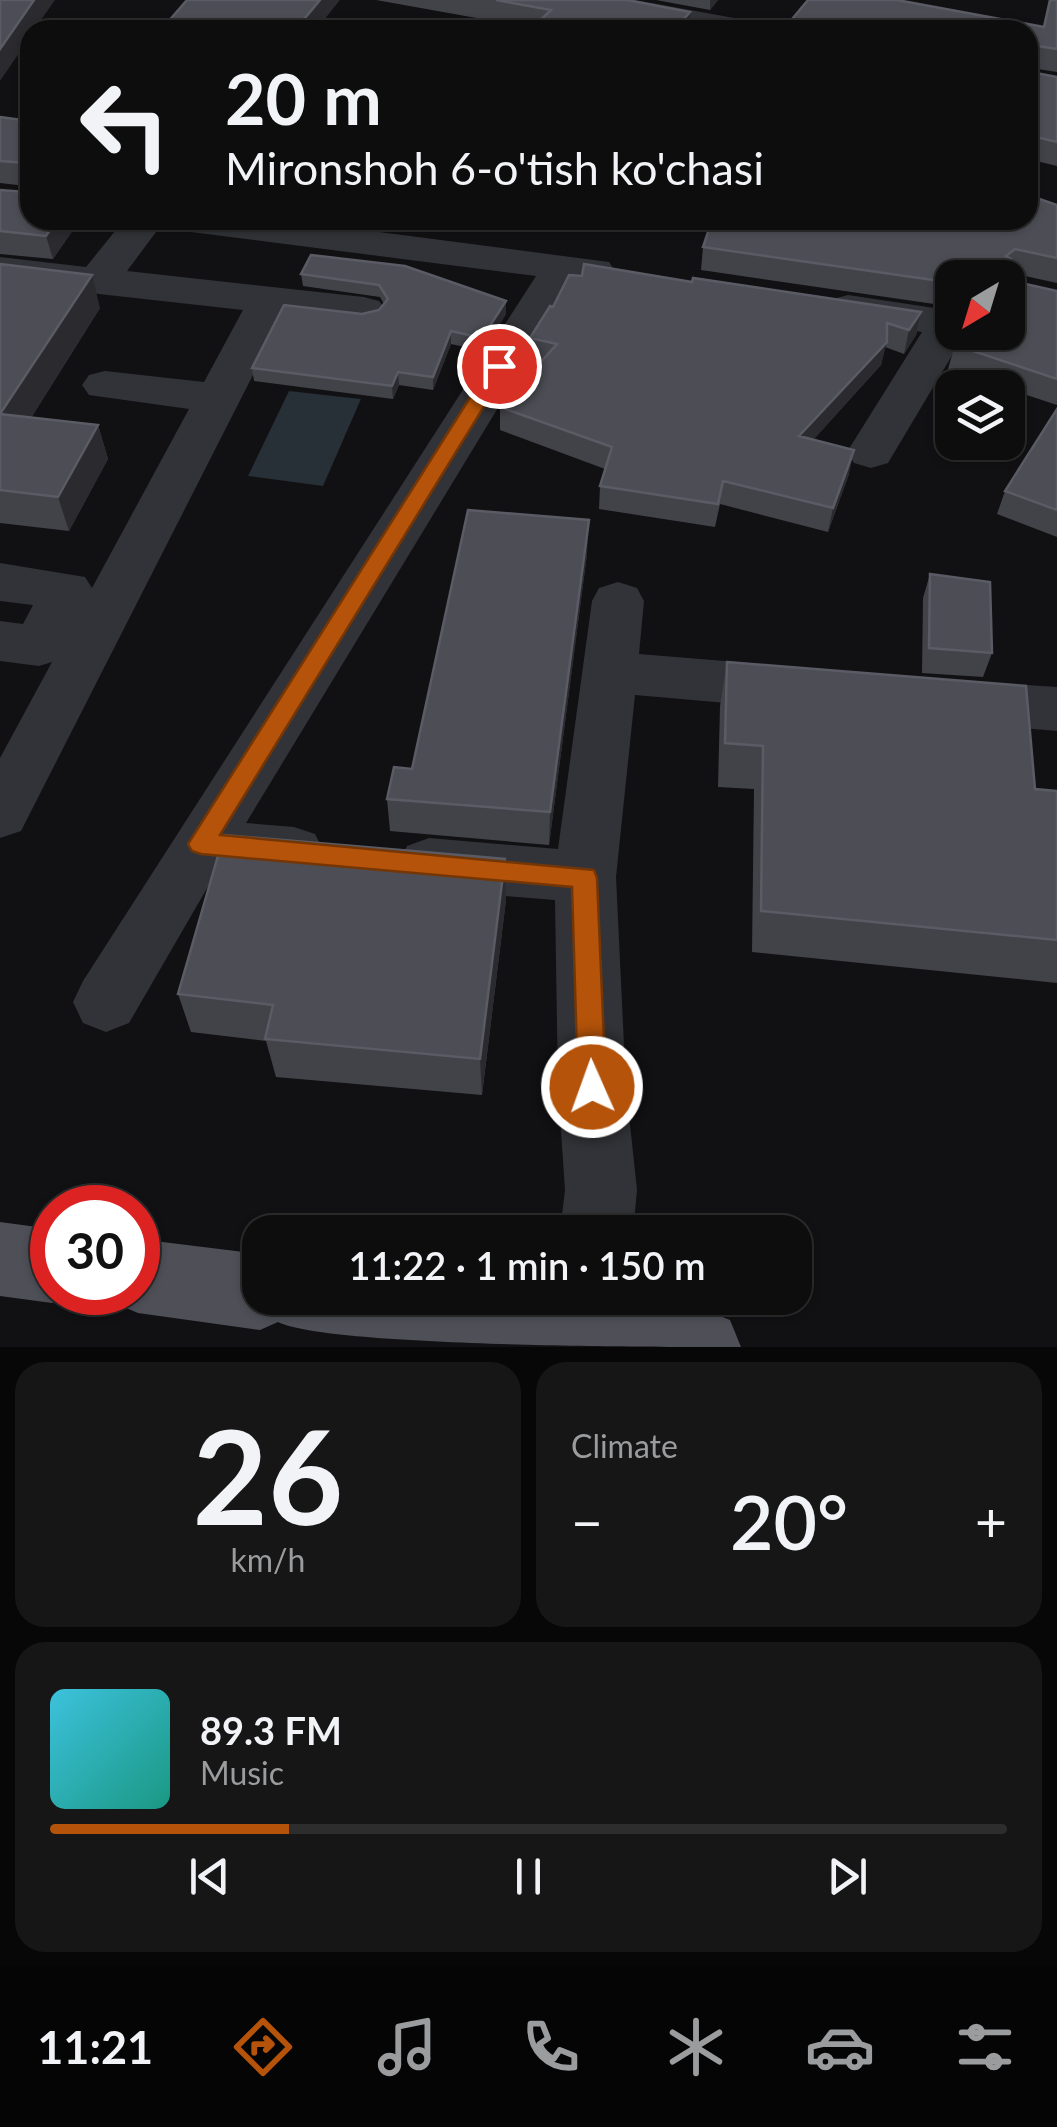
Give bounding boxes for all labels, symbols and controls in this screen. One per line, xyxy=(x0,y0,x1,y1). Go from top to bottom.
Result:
text: 20 m xyxy=(225,56,382,140)
icon: left xyxy=(60,60,190,190)
text: Mironshoh 6-o'tish ko'chasi xyxy=(225,141,764,195)
north arrow xyxy=(935,260,1025,350)
map controls xyxy=(935,260,1025,460)
pin xyxy=(457,324,542,409)
icon: arrive xyxy=(472,339,527,394)
button: layers xyxy=(935,370,1025,460)
position arrow xyxy=(540,1035,644,1139)
speed limit sign: 30 xyxy=(30,1185,160,1315)
text: 11:22 · 1 min · 150 m xyxy=(349,1242,705,1288)
text: 26 xyxy=(193,1397,343,1553)
text: Climate xyxy=(571,1426,678,1465)
text: 20° xyxy=(730,1476,848,1566)
text: − xyxy=(571,1488,603,1554)
text: + xyxy=(975,1488,1007,1554)
text: km/h xyxy=(231,1540,305,1579)
text: 89.3 FM xyxy=(200,1707,342,1753)
text: Music xyxy=(200,1753,284,1792)
icon: previous xyxy=(182,1849,237,1904)
icon: pause xyxy=(501,1849,556,1904)
icon: next xyxy=(820,1849,875,1904)
icon: directions xyxy=(228,2012,298,2082)
icon: music xyxy=(372,2012,442,2082)
icon: phone xyxy=(516,2012,586,2082)
icon: climate xyxy=(661,2012,731,2082)
icon: car xyxy=(805,2012,875,2082)
icon: filters xyxy=(950,2012,1020,2082)
text: 11:21 xyxy=(37,2020,153,2074)

